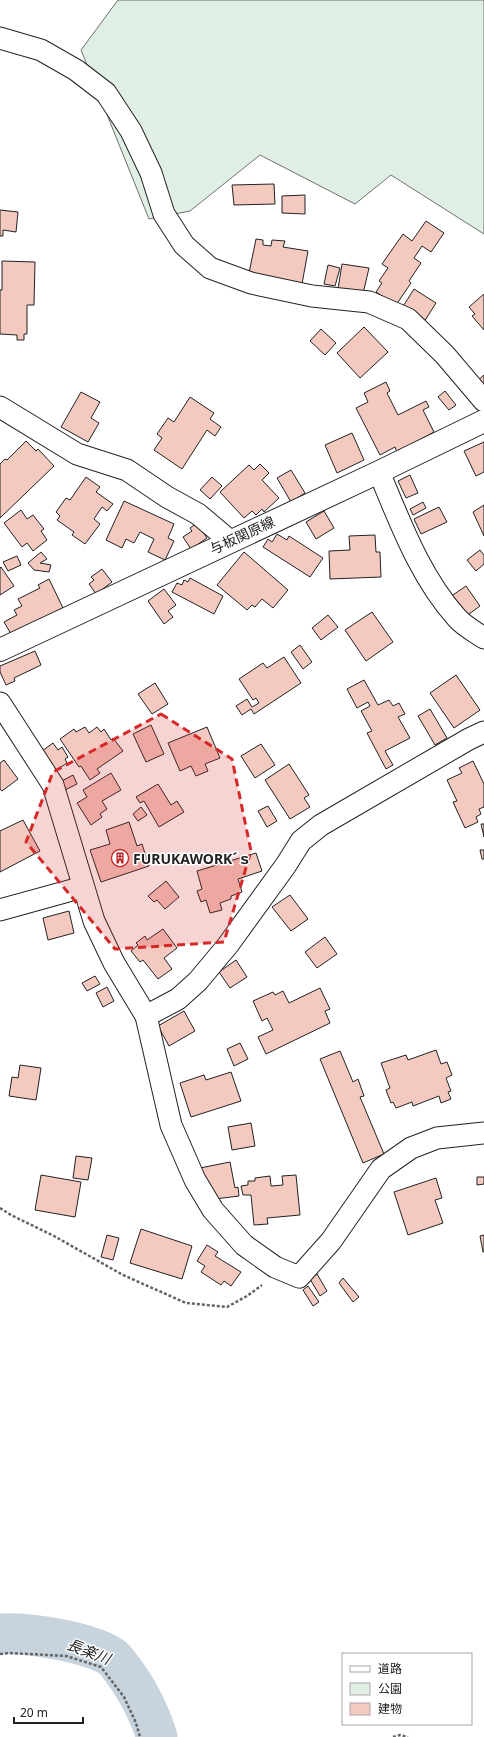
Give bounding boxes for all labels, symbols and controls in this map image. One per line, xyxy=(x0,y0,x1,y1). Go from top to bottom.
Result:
street label: 与板関原線 xyxy=(206,512,278,558)
building icon: FURUKAWORK´ｓ xyxy=(110,848,130,868)
place label: FURUKAWORK´ｓ xyxy=(133,849,252,868)
water label: 長楽川 xyxy=(64,1634,115,1669)
legend xyxy=(342,1653,472,1725)
text: 道路 xyxy=(378,1660,402,1677)
text: 公園 xyxy=(378,1680,402,1697)
scale bar xyxy=(14,1699,83,1725)
text: 建物 xyxy=(378,1700,402,1717)
text: 20 m xyxy=(20,1704,48,1721)

